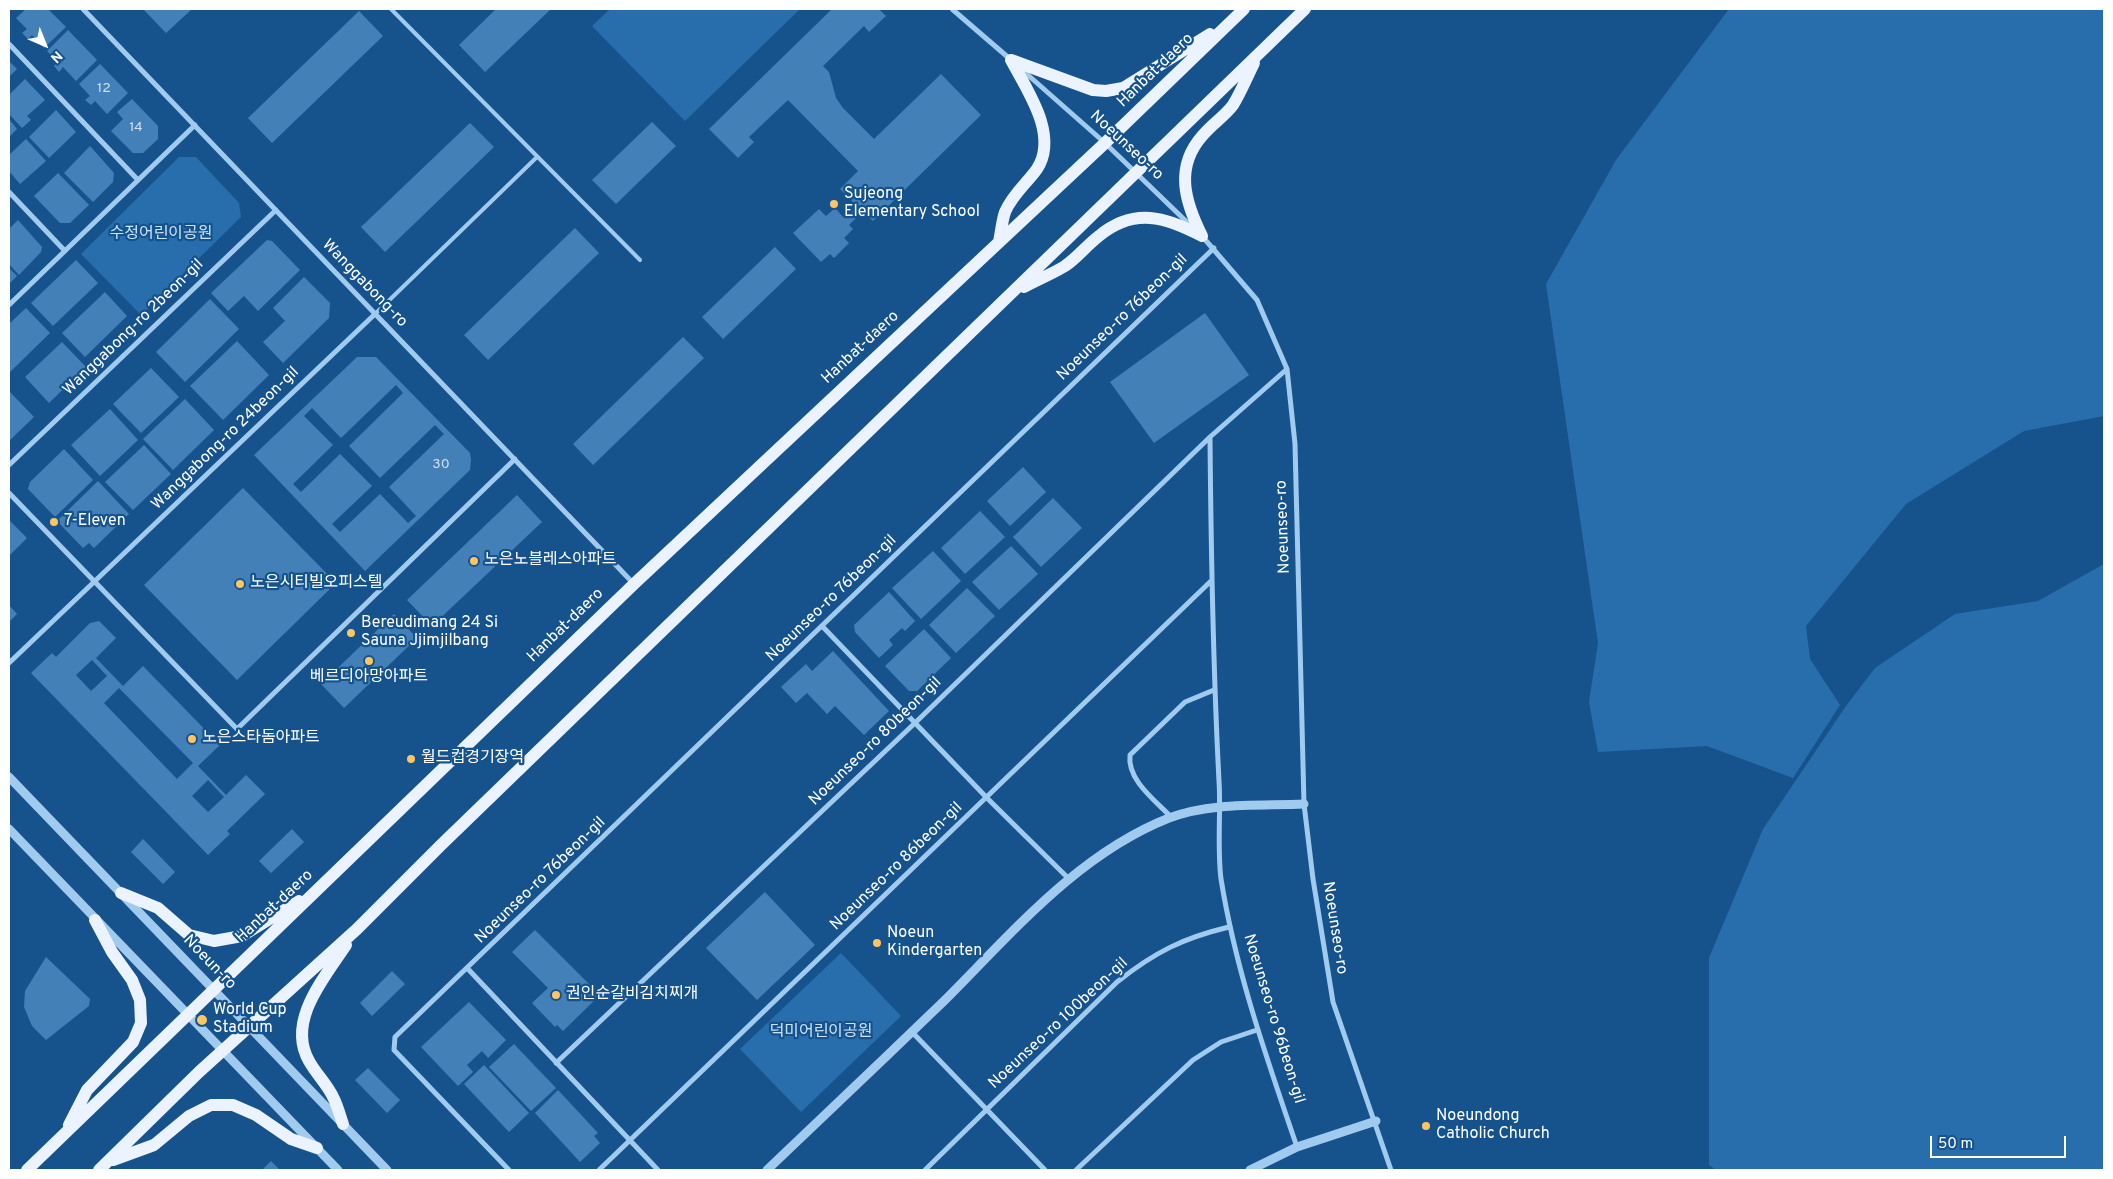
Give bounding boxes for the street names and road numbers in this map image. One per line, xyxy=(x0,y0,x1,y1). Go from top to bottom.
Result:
street label: Hanbat-daero xyxy=(1114,30,1198,112)
street label: Noeunseo-ro xyxy=(1085,107,1167,185)
street label: Wanggabong-ro xyxy=(317,236,411,332)
street label: Noeunseo-ro 76beon-gil xyxy=(1054,251,1192,385)
street label: Wanggabong-ro 2beon-gil xyxy=(60,256,208,400)
street label: Hanbat-daero xyxy=(818,307,904,389)
street label: Wanggabong-ro 24beon-gil xyxy=(148,363,304,515)
street label: Noeunseo-ro xyxy=(1273,480,1295,574)
street label: Noeunseo-ro 76beon-gil xyxy=(763,532,901,666)
street label: Hanbat-daero xyxy=(524,585,608,667)
street label: Noeunseo-ro 80beon-gil xyxy=(806,674,946,810)
street label: Noeunseo-ro 86beon-gil xyxy=(827,799,967,935)
street label: Noeunseo-ro 76beon-gil xyxy=(472,814,610,948)
street label: Hanbat-daero xyxy=(232,866,318,948)
street label: Noeunseo-ro xyxy=(1317,880,1351,976)
street label: Noeun-ro xyxy=(178,932,240,994)
street label: Noeunseo-ro 96beon-gil xyxy=(1238,932,1308,1106)
street label: Noeunseo-ro 100beon-gil xyxy=(985,954,1133,1094)

